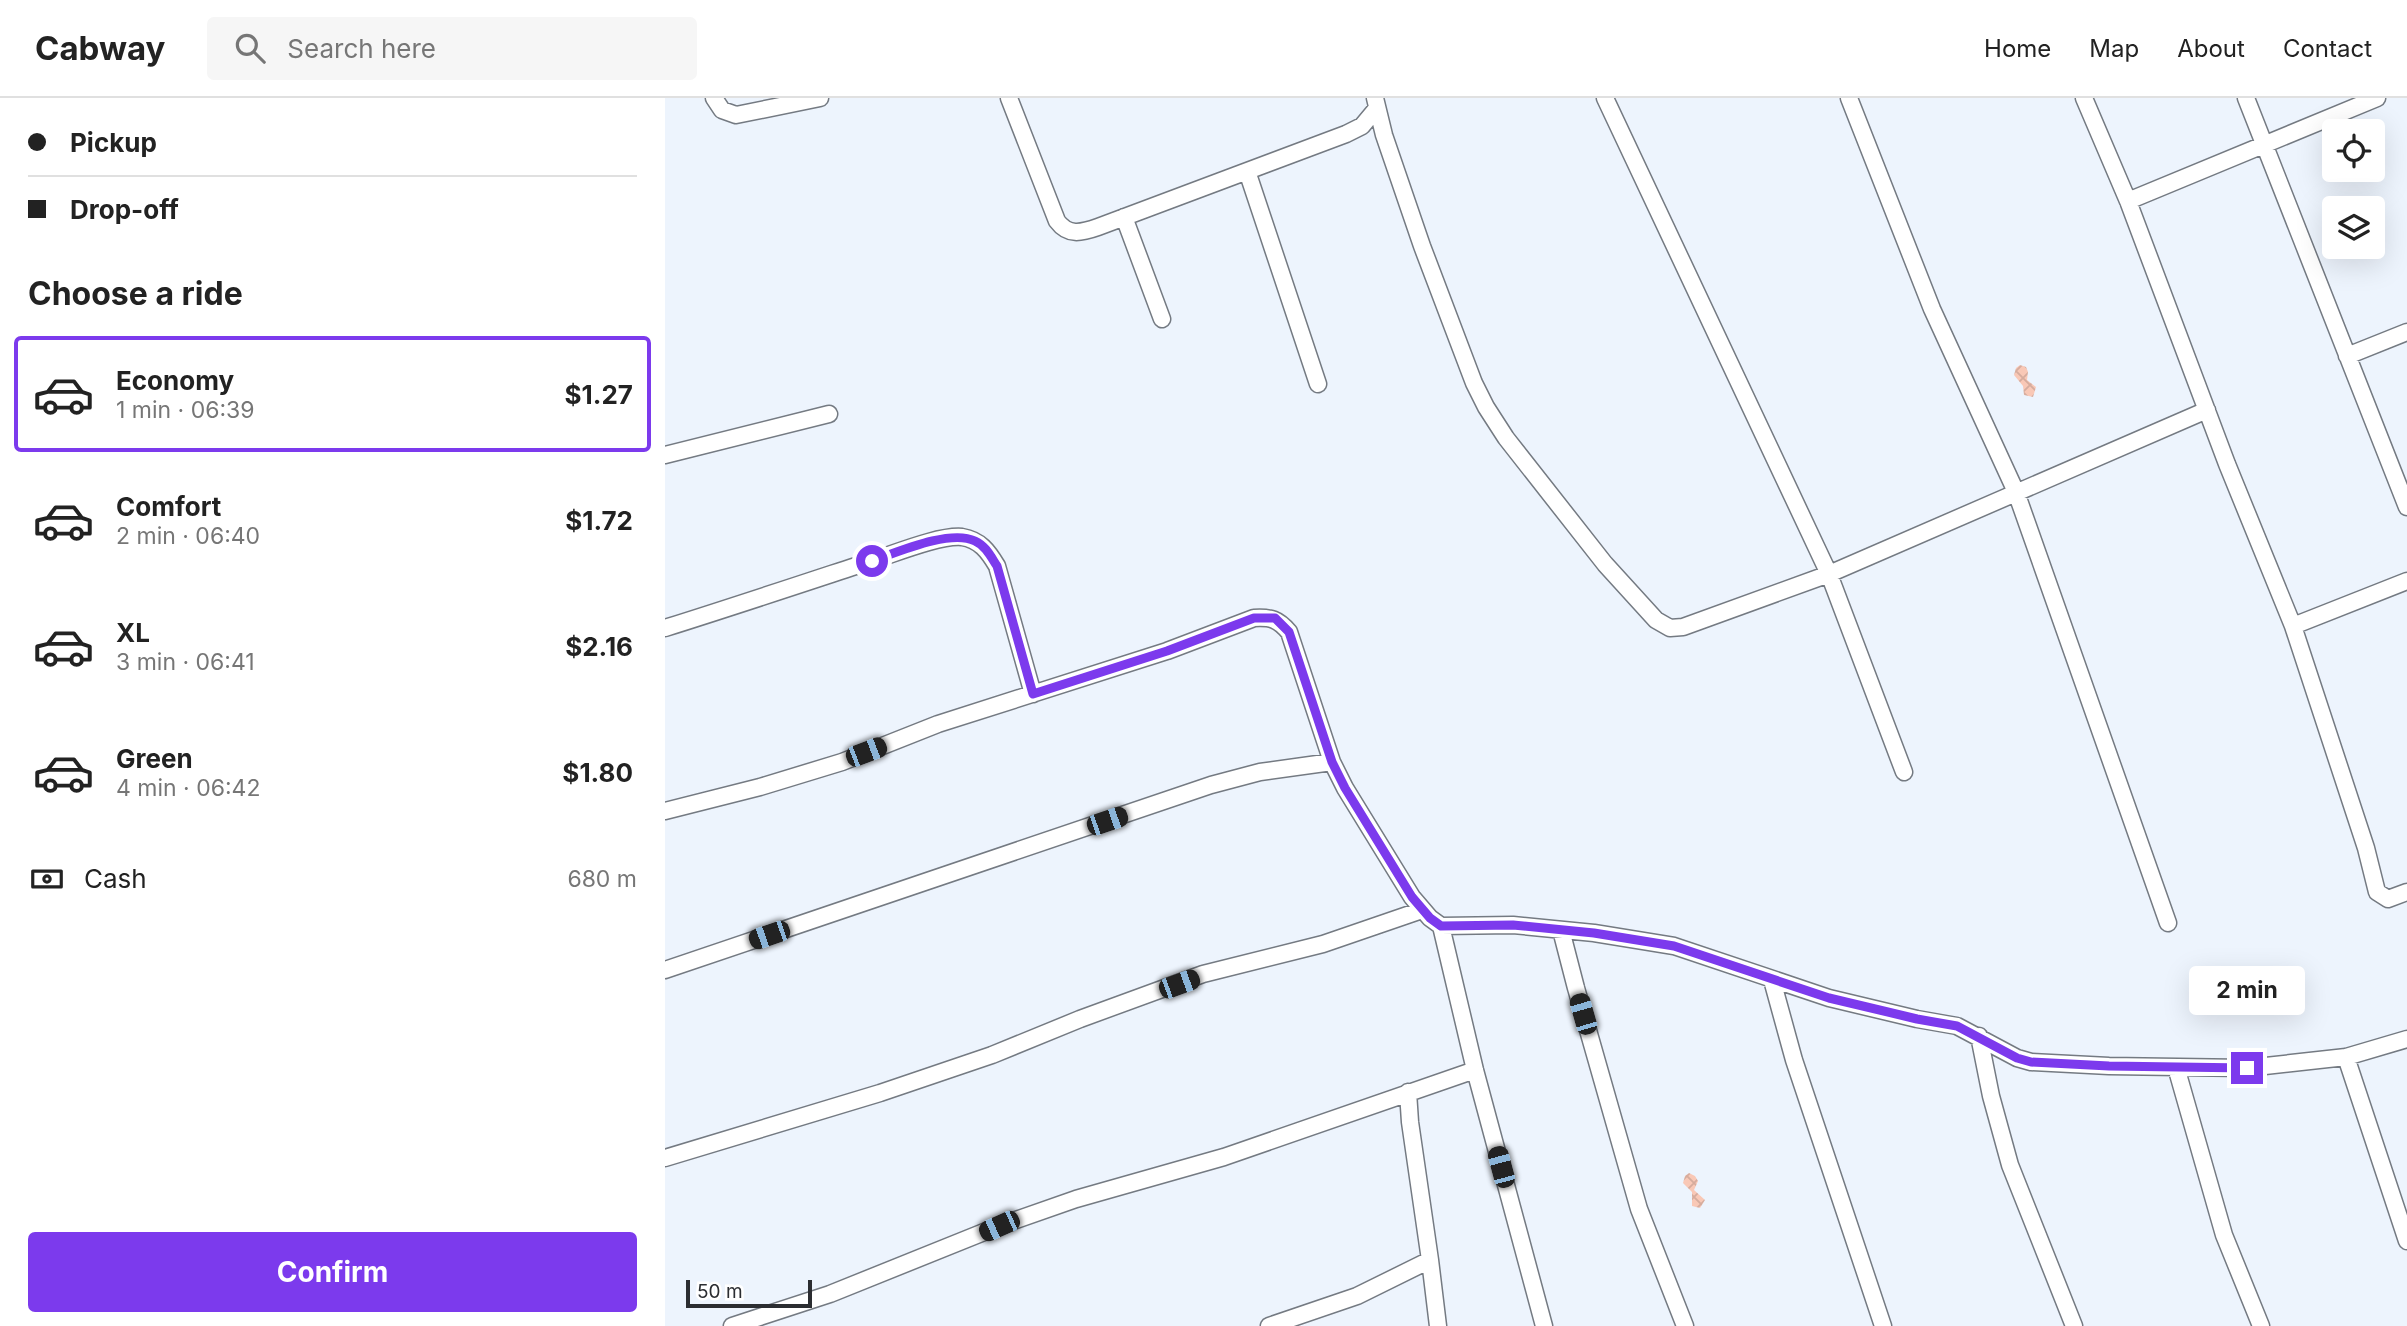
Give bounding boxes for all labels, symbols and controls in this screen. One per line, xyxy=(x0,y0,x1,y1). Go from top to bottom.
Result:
search box xyxy=(207,17,697,80)
text: Cabway xyxy=(35,28,165,68)
icon: search xyxy=(231,29,269,67)
text: Search here xyxy=(287,33,436,64)
text: Home xyxy=(1984,34,2051,63)
text: Map xyxy=(2089,34,2139,63)
text: About xyxy=(2177,34,2245,63)
text: Contact xyxy=(2283,34,2372,63)
map controls xyxy=(2322,119,2385,259)
button: locate xyxy=(2322,119,2385,182)
text: Pickup xyxy=(70,127,157,158)
text: Drop-off xyxy=(70,194,179,225)
button: layers xyxy=(2322,196,2385,259)
text: Choose a ride xyxy=(28,274,243,313)
icon: car xyxy=(32,363,95,426)
text: Economy xyxy=(116,365,234,396)
text: $1.27 xyxy=(565,379,633,410)
text: 1 min · 06:39 xyxy=(116,396,255,424)
icon: car xyxy=(32,489,95,552)
text: Comfort xyxy=(116,491,221,522)
text: $1.72 xyxy=(565,505,633,536)
text: 2 min · 06:40 xyxy=(116,522,260,550)
route start xyxy=(856,545,888,577)
icon: car xyxy=(32,615,95,678)
text: XL xyxy=(116,617,150,648)
text: $2.16 xyxy=(565,631,633,662)
text: 3 min · 06:41 xyxy=(116,648,255,676)
car xyxy=(843,735,890,769)
icon: car xyxy=(32,741,95,804)
text: Green xyxy=(116,743,193,774)
text: $1.80 xyxy=(562,757,633,788)
text: 4 min · 06:42 xyxy=(116,774,260,802)
car xyxy=(1084,804,1131,838)
icon: cash xyxy=(28,860,66,898)
text: Cash xyxy=(84,863,147,894)
text: 680 m xyxy=(567,865,637,893)
car xyxy=(746,918,793,952)
car xyxy=(1156,967,1203,1001)
callout: 2 min xyxy=(2189,967,2305,1016)
text: 2 min xyxy=(2216,976,2278,1004)
car xyxy=(1568,991,1599,1037)
route end xyxy=(2231,1052,2263,1084)
car xyxy=(1486,1144,1517,1190)
car xyxy=(976,1208,1023,1244)
button: Confirm xyxy=(28,1232,637,1312)
scale bar xyxy=(686,1277,812,1309)
text: 50 m xyxy=(697,1280,743,1303)

